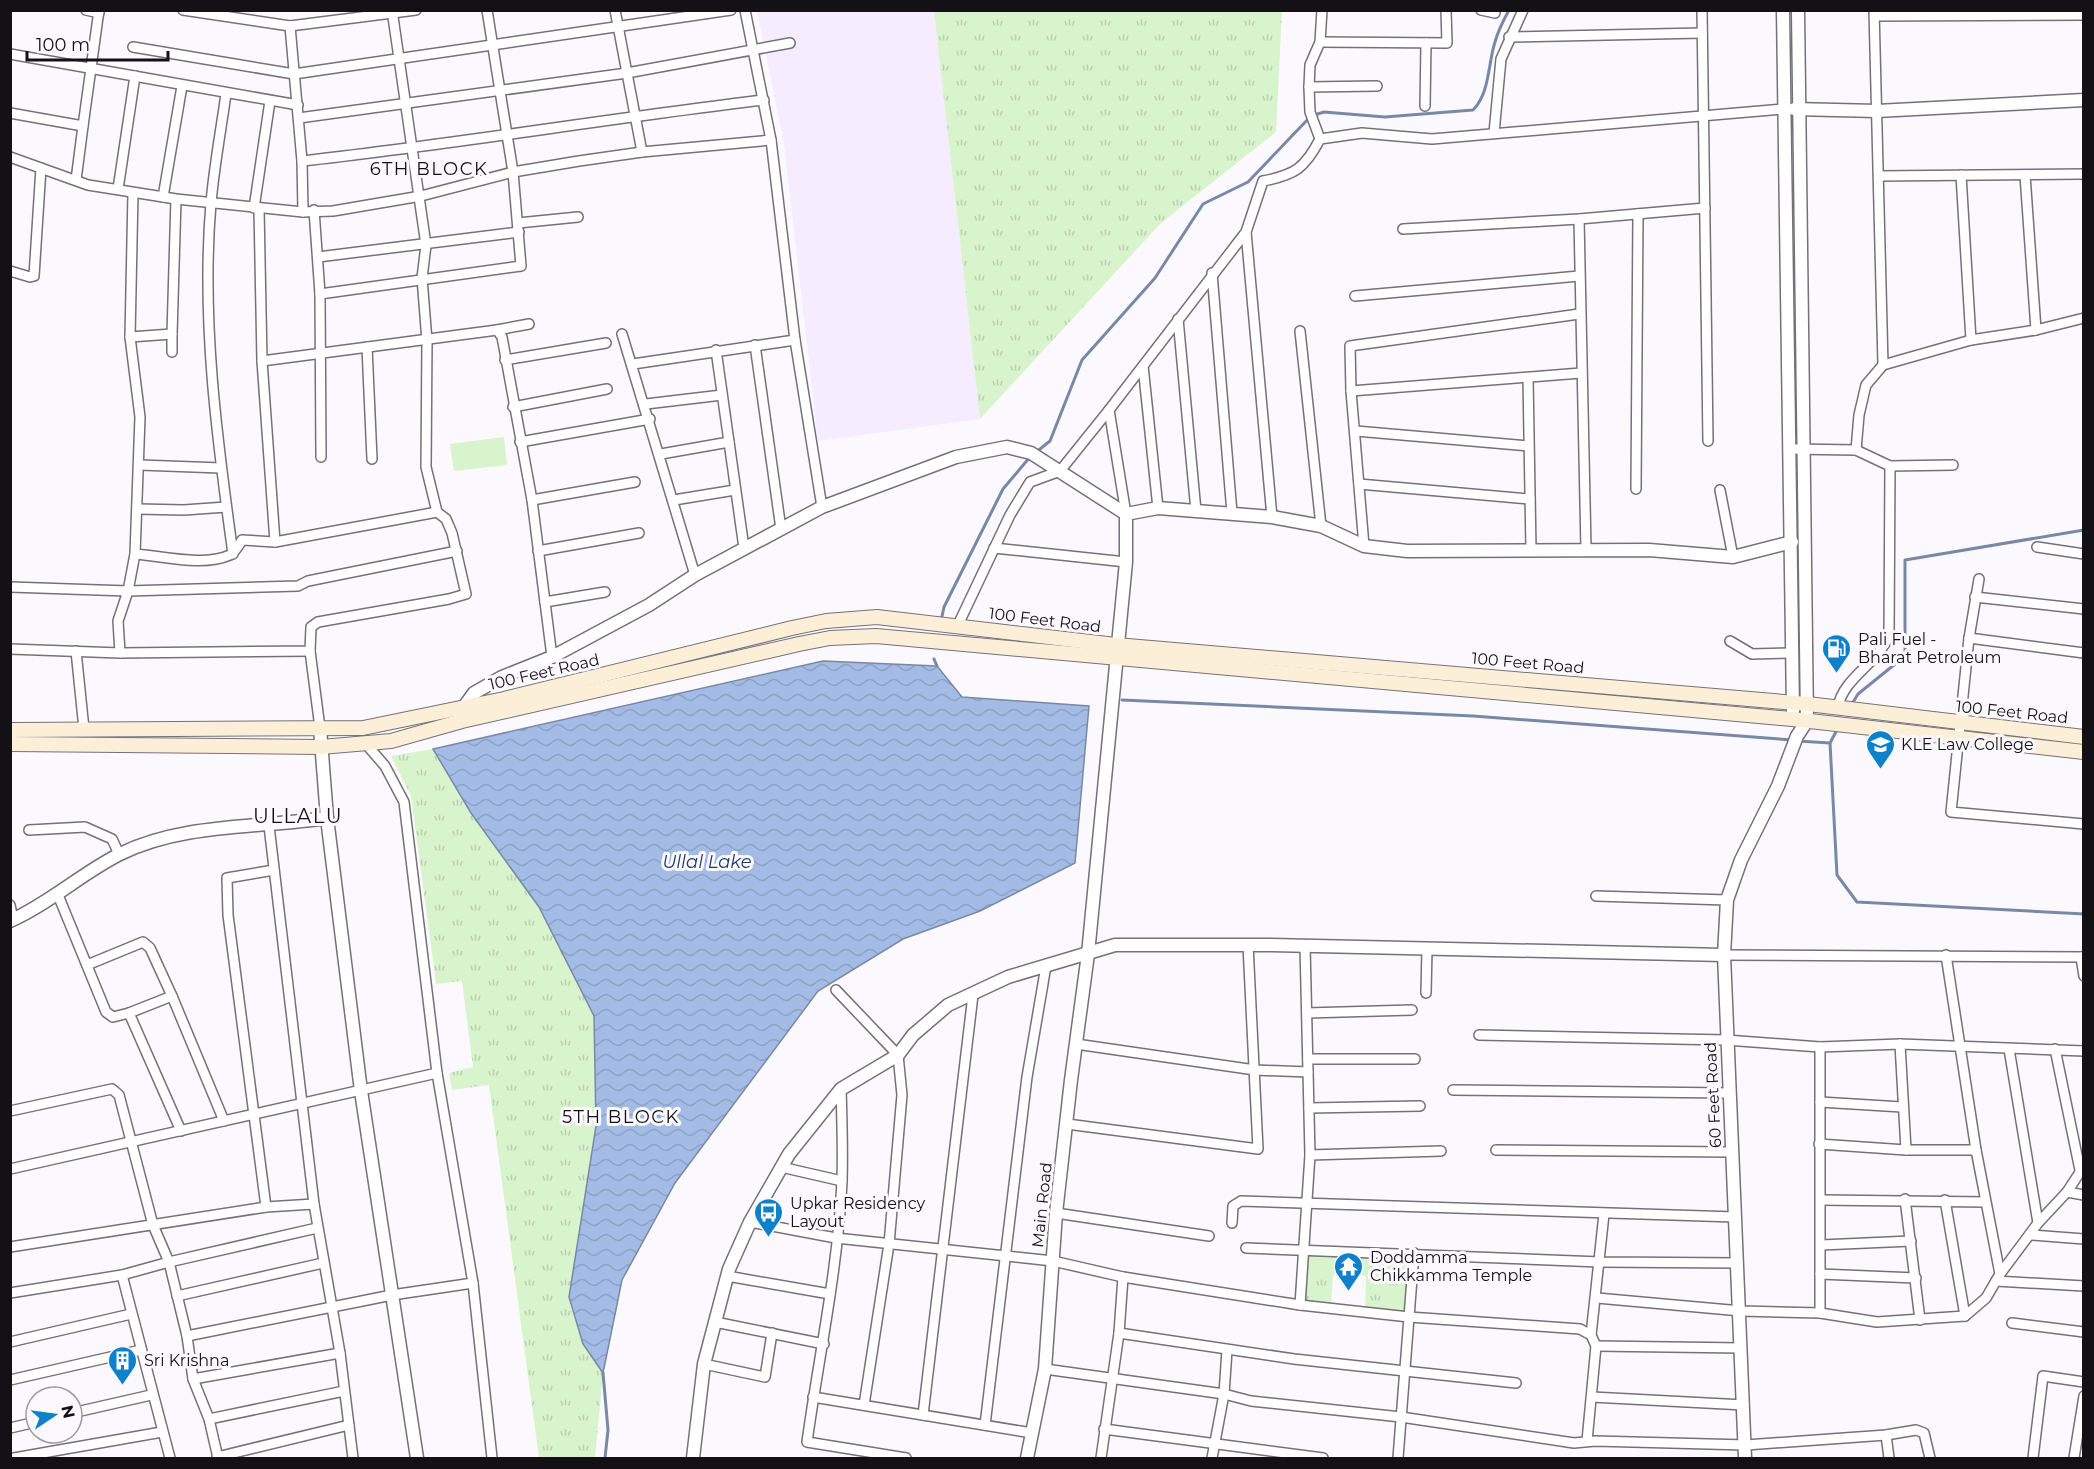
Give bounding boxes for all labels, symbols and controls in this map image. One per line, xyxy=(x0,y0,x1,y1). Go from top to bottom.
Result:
scale bar xyxy=(27,24,168,62)
text: 100 m xyxy=(36,34,90,56)
district label: 6TH BLOCK xyxy=(370,158,488,180)
street label: 100 Feet Road xyxy=(988,604,1102,636)
place label: Pali Fuel - Bharat Petroleum xyxy=(1858,630,2002,667)
fuel station icon: Pali Fuel - Bharat Petroleum xyxy=(1821,632,1853,674)
street label: 100 Feet Road xyxy=(1471,649,1585,677)
street label: 100 Feet Road xyxy=(487,650,601,694)
street label: 100 Feet Road xyxy=(1955,697,2069,727)
school or university icon: KLE Law College xyxy=(1864,728,1896,770)
place label: KLE Law College xyxy=(1901,735,2034,754)
district label: ULLALU xyxy=(253,804,343,828)
water label: Ullal Lake xyxy=(662,851,752,873)
street label: 60 Feet Road xyxy=(1701,1041,1725,1149)
district label: 5TH BLOCK xyxy=(562,1106,680,1128)
street label: Main Road xyxy=(1028,1161,1056,1249)
place label: Upkar Residency Layout xyxy=(790,1194,926,1231)
bus stop icon: Upkar Residency Layout xyxy=(753,1196,785,1238)
place label: Doddamma Chikkamma Temple xyxy=(1370,1248,1532,1285)
temple icon: Doddamma Chikkamma Temple xyxy=(1333,1250,1365,1292)
building icon: Sri Krishna xyxy=(107,1344,139,1386)
place label: Sri Krishna xyxy=(144,1351,229,1370)
north arrow xyxy=(24,1385,84,1445)
text: N xyxy=(57,1403,79,1420)

